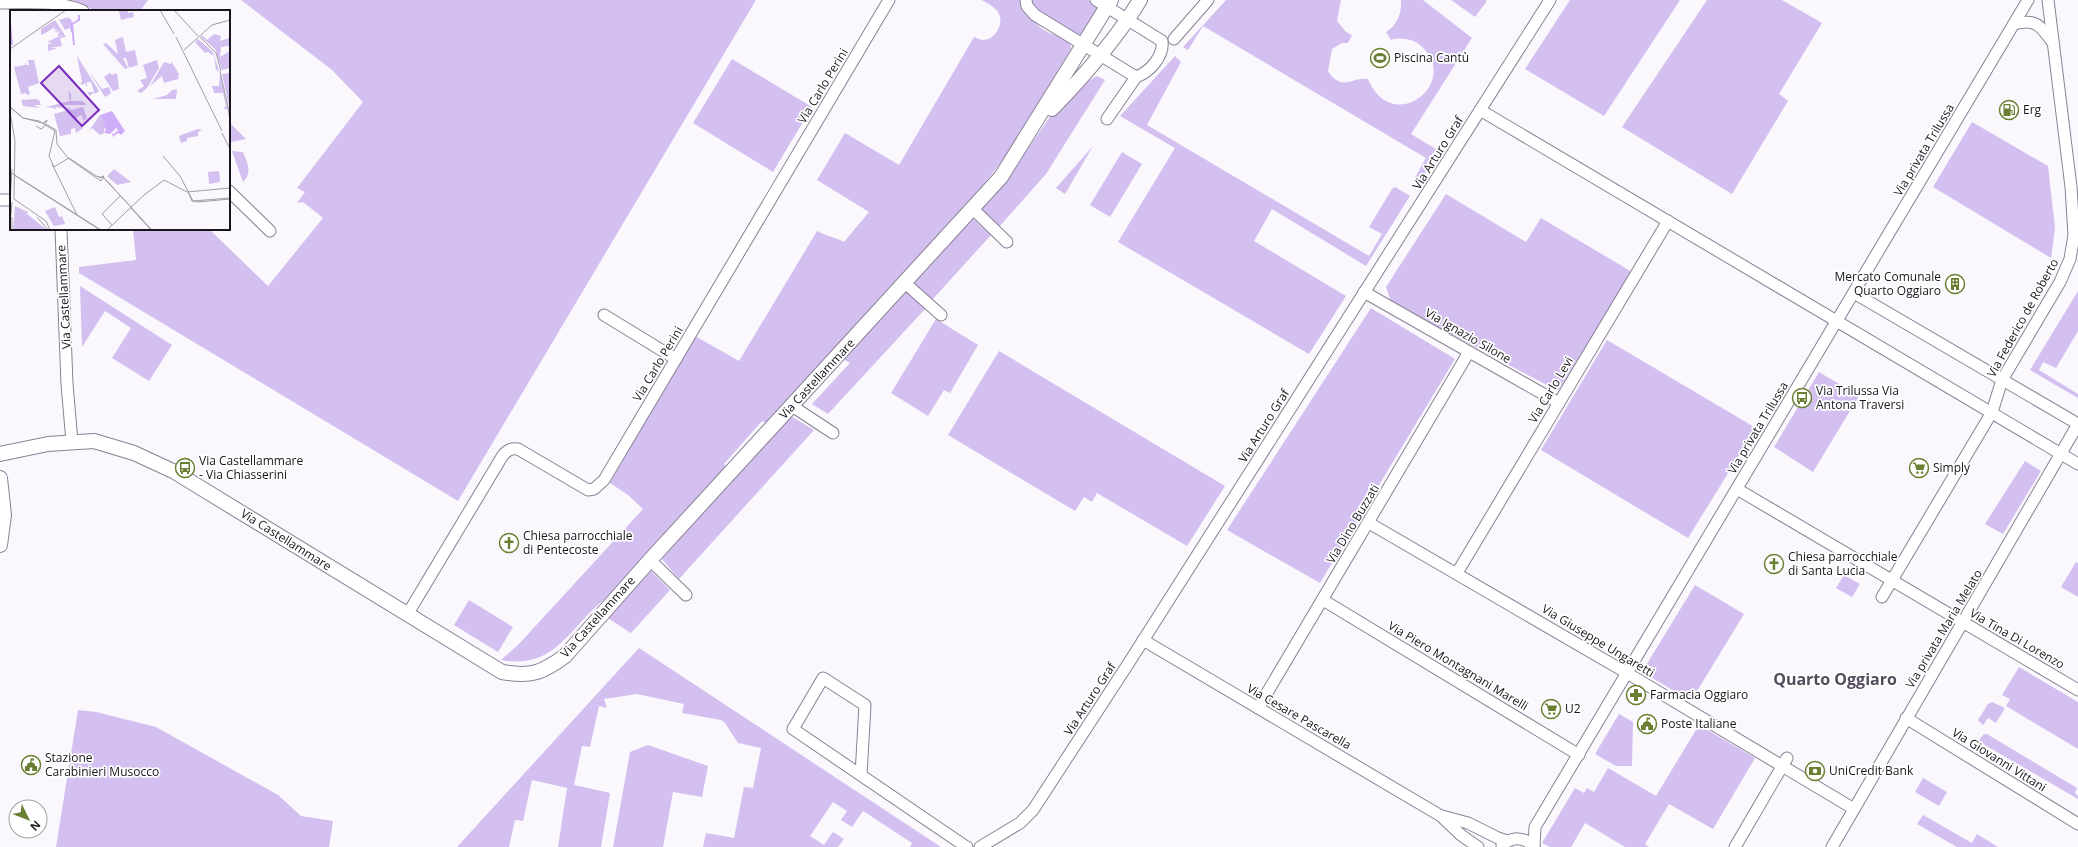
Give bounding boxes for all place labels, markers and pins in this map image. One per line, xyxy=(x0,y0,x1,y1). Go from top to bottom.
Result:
sports icon: Piscina Cantù xyxy=(1369,47,1391,69)
place label: Piscina Cantù xyxy=(1394,49,1469,66)
fuel station icon: Erg xyxy=(1998,99,2020,121)
place label: Erg xyxy=(2023,101,2042,118)
place label: Mercato Comunale Quarto Oggiaro xyxy=(1834,268,1941,299)
building icon: Mercato Comunale Quarto Oggiaro xyxy=(1944,273,1966,295)
place label: Via Trilussa Via Antona Traversi xyxy=(1816,382,1904,413)
bus stop icon: Via Trilussa Via Antona Traversi xyxy=(1791,387,1813,409)
place label: Via Castellammare - Via Chiasserini xyxy=(199,452,303,483)
bus stop icon: Via Castellammare - Via Chiasserini xyxy=(174,457,196,479)
supermarket icon: Simply xyxy=(1908,457,1930,479)
place label: Simply xyxy=(1933,459,1971,476)
place label: Chiesa parrocchiale di Pentecoste xyxy=(523,527,633,558)
church icon: Chiesa parrocchiale di Pentecoste xyxy=(498,532,520,554)
place label: Chiesa parrocchiale di Santa Lucia xyxy=(1788,548,1898,579)
church icon: Chiesa parrocchiale di Santa Lucia xyxy=(1763,553,1785,575)
pharmacy icon: Farmacia Oggiaro xyxy=(1625,684,1647,706)
place label: Farmacia Oggiaro xyxy=(1650,686,1748,703)
supermarket icon: U2 xyxy=(1540,698,1562,720)
place label: U2 xyxy=(1565,700,1581,717)
public building icon: Poste Italiane xyxy=(1636,713,1658,735)
place label: Poste Italiane xyxy=(1661,715,1737,732)
place label: Stazione Carabinieri Musocco xyxy=(45,749,159,780)
public building icon: Stazione Carabinieri Musocco xyxy=(20,754,42,776)
bank icon: UniCredit Bank xyxy=(1804,760,1826,782)
place label: UniCredit Bank xyxy=(1829,762,1914,779)

